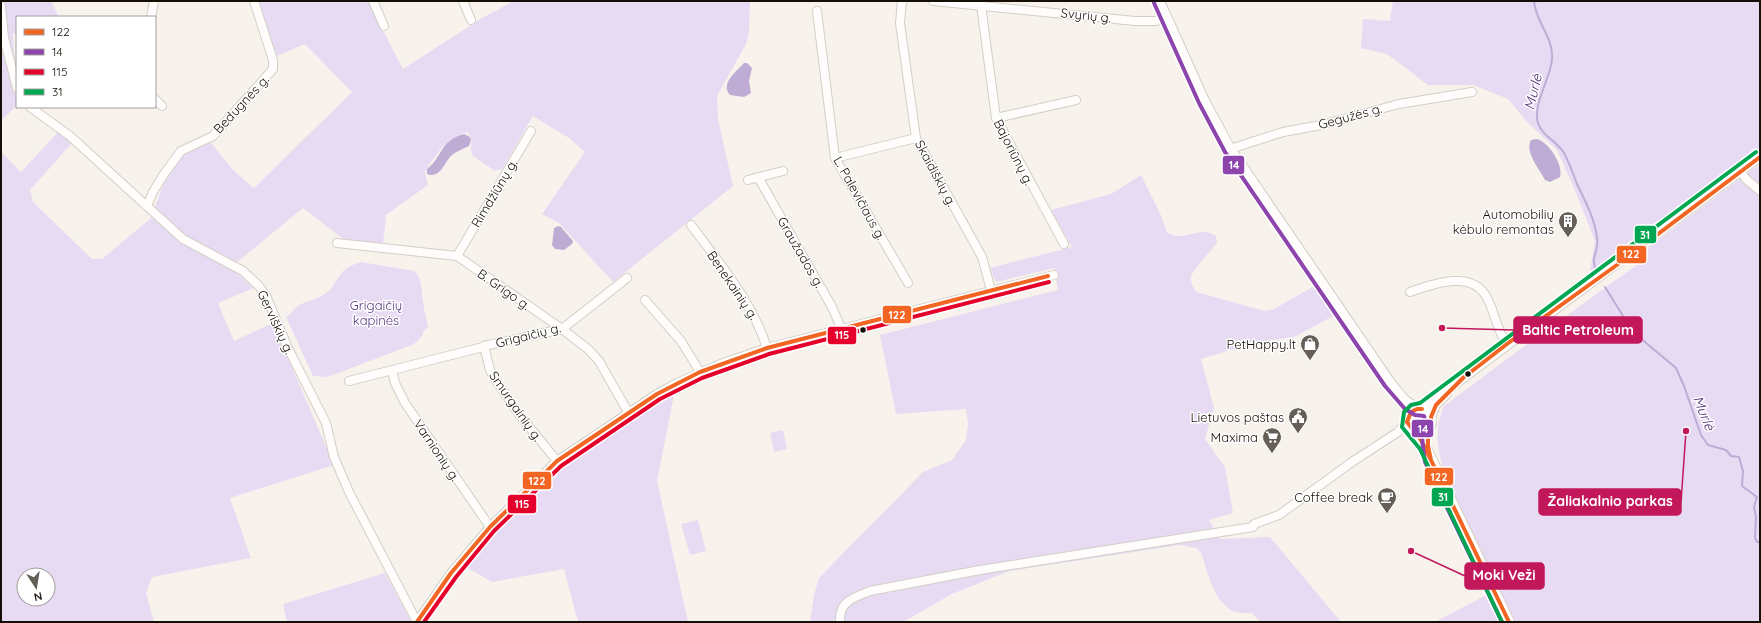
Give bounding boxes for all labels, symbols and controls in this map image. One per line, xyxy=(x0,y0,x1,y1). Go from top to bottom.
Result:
street label: Svyrių g. xyxy=(1060,4,1112,26)
legend xyxy=(16,16,156,108)
text: 122 xyxy=(52,24,70,39)
text: 14 xyxy=(52,44,63,59)
text: 115 xyxy=(52,64,67,79)
street label: Bedugnės g. xyxy=(210,71,272,137)
water label: Murlė xyxy=(1520,71,1546,112)
text: 31 xyxy=(52,84,63,99)
street label: Gegužės g. xyxy=(1316,100,1384,132)
street label: Bajoriūnų g. xyxy=(991,116,1037,188)
street label: Skaidiškių g. xyxy=(912,137,960,209)
street label: L. Palevičiaus g. xyxy=(830,153,890,243)
line badge: 14 xyxy=(1222,155,1245,175)
street label: Rimdžiūnų g. xyxy=(467,156,521,230)
text: 14 xyxy=(1229,158,1240,172)
place label: Automobilių kėbulo remontas xyxy=(1453,206,1554,237)
building icon: Automobilių kėbulo remontas xyxy=(1557,210,1579,238)
street label: Graužados g. xyxy=(774,214,828,290)
line badge: 31 xyxy=(1634,225,1657,244)
text: 31 xyxy=(1640,228,1650,242)
line badge: 122 xyxy=(1616,245,1647,264)
street label: Benekainių g. xyxy=(704,247,762,323)
text: 122 xyxy=(1623,247,1639,261)
street label: B. Grigo g. xyxy=(474,265,534,313)
street label: Gerviškių g. xyxy=(254,287,298,357)
park label: Grigaičių kapinės xyxy=(350,297,402,328)
line badge: 122 xyxy=(882,305,912,324)
text: 122 xyxy=(889,308,905,322)
callout: Baltic Petroleum xyxy=(1514,317,1642,343)
street label: Grigaičių g. xyxy=(494,319,562,351)
text: Baltic Petroleum xyxy=(1522,321,1634,339)
unlabelled marker xyxy=(858,325,868,335)
line badge: 115 xyxy=(827,326,857,345)
text: 115 xyxy=(835,328,849,342)
shop icon: PetHappy.lt xyxy=(1299,333,1321,361)
place label: PetHappy.lt xyxy=(1227,336,1296,352)
street label: Smurgainių g. xyxy=(486,368,546,444)
unlabelled marker xyxy=(1463,369,1473,379)
water label: Murlė xyxy=(1689,393,1719,434)
public building icon: Lietuvos paštas xyxy=(1287,406,1309,434)
place label: Lietuvos paštas xyxy=(1191,409,1284,425)
street label: Varnionių g. xyxy=(410,416,464,484)
line badge: 14 xyxy=(1411,419,1434,438)
text: 14 xyxy=(1418,422,1429,436)
supermarket icon: Maxima xyxy=(1261,426,1283,454)
place label: Maxima xyxy=(1211,429,1258,445)
line badge: 122 xyxy=(1424,467,1454,486)
text: 122 xyxy=(1431,470,1447,484)
line badge: 122 xyxy=(522,471,552,490)
text: 122 xyxy=(529,474,545,488)
cafe icon: Coffee break xyxy=(1376,486,1398,514)
line badge: 31 xyxy=(1431,487,1454,507)
place label: Coffee break xyxy=(1294,489,1373,505)
callout: Žaliakalnio parkas xyxy=(1539,489,1681,515)
text: 31 xyxy=(1438,490,1448,504)
text: Žaliakalnio parkas xyxy=(1547,492,1673,510)
line badge: 115 xyxy=(507,494,537,514)
text: 115 xyxy=(515,497,529,511)
callout: Moki Veži xyxy=(1465,563,1544,589)
text: Moki Veži xyxy=(1473,566,1535,584)
north arrow xyxy=(16,567,56,607)
text: N xyxy=(33,589,43,604)

